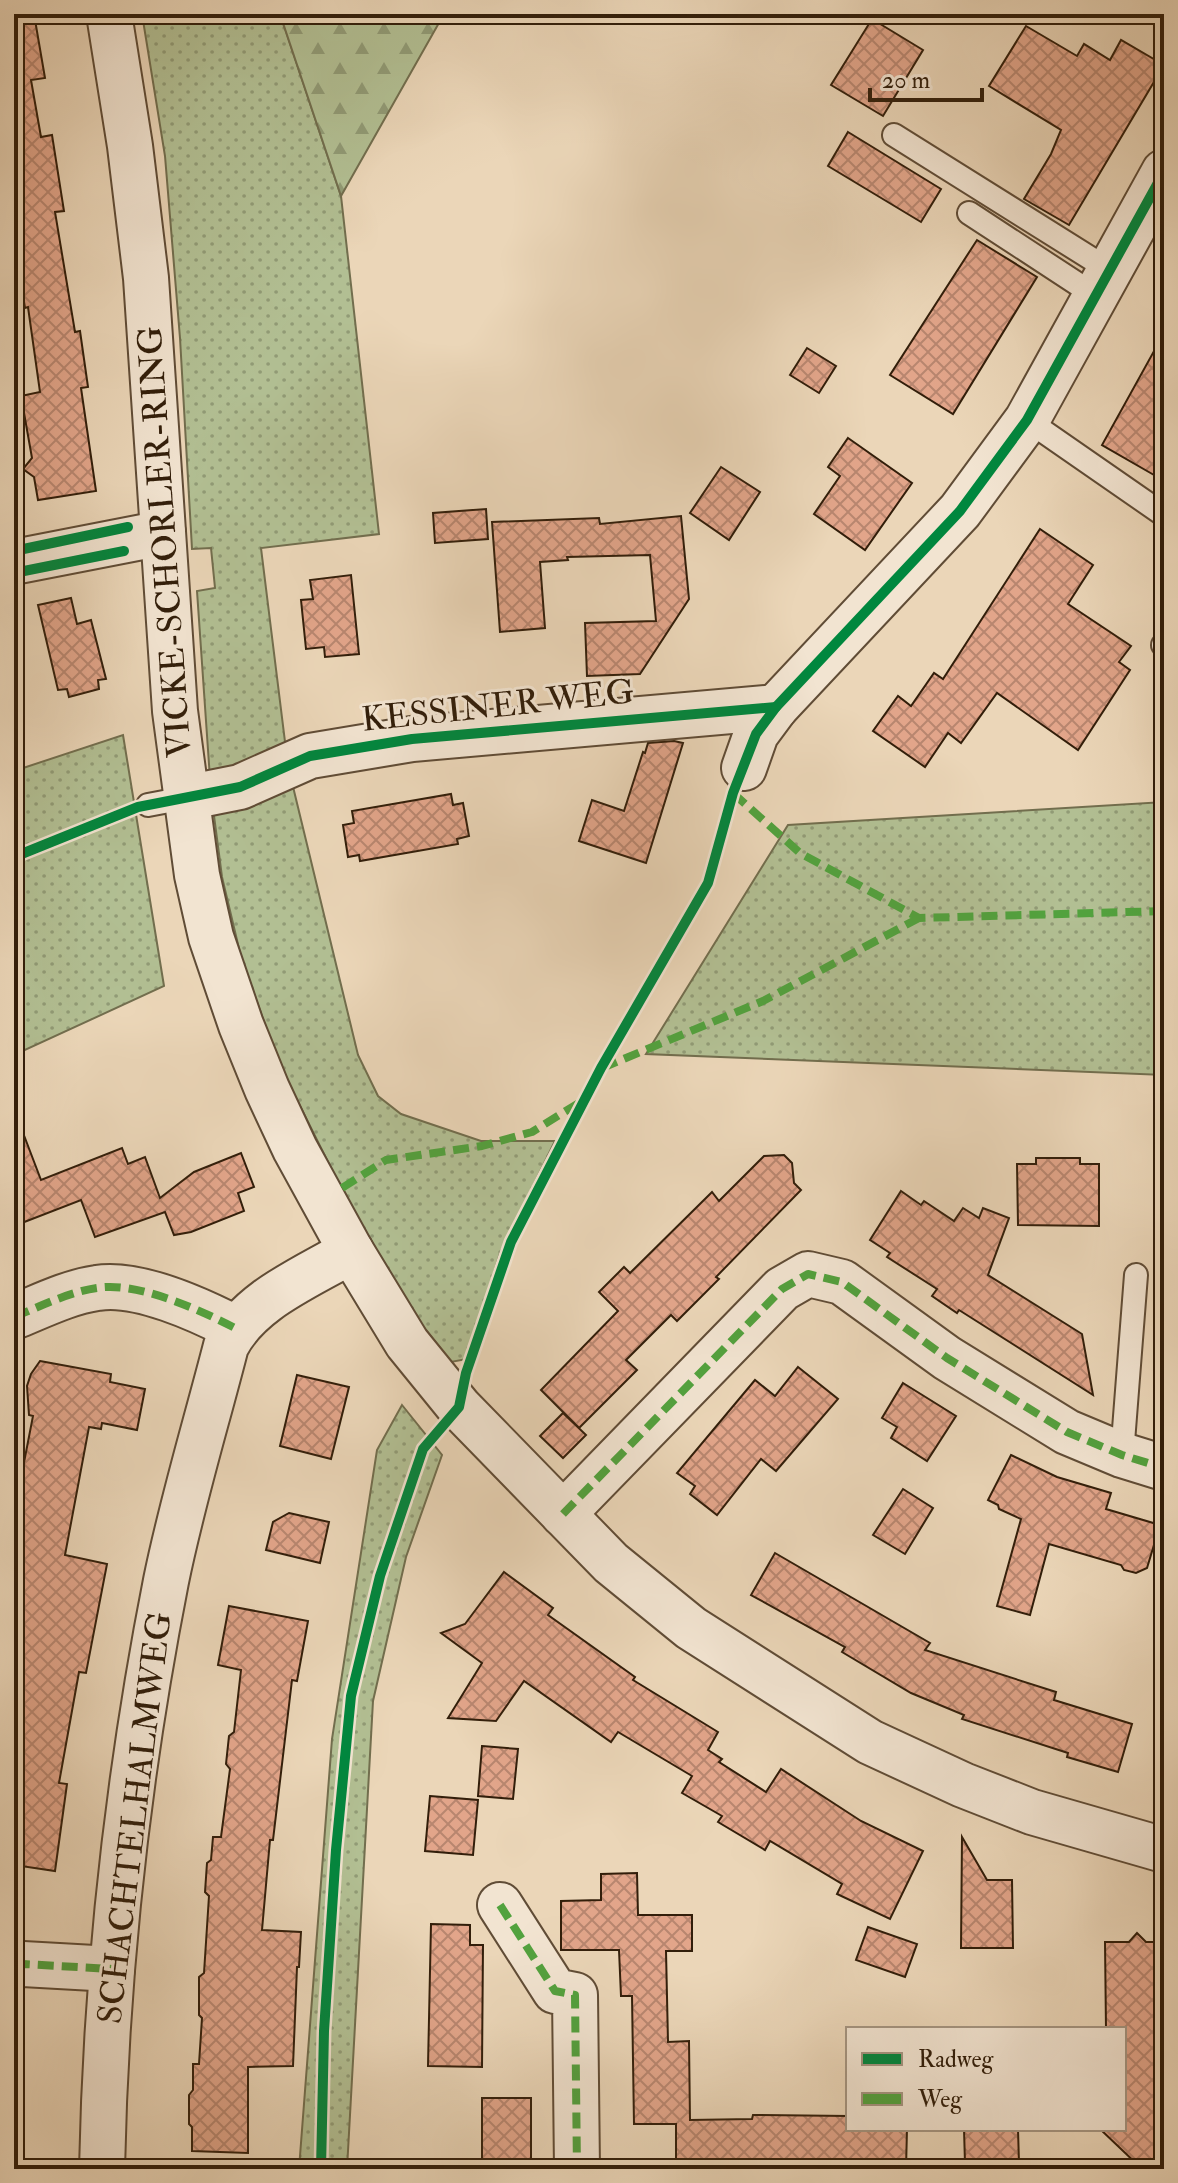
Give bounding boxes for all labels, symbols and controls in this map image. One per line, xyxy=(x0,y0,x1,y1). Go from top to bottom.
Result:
scale bar xyxy=(870,52,982,102)
text: 20 m xyxy=(882,65,931,96)
street label: VICKE-SCHORLER-RING xyxy=(128,325,202,759)
street label: KESSINER WEG xyxy=(360,670,636,742)
street label: SCHACHTELHALMWEG xyxy=(88,1610,182,2026)
legend xyxy=(846,2027,1126,2131)
text: Radweg xyxy=(918,2044,994,2075)
text: Weg xyxy=(917,2084,963,2115)

